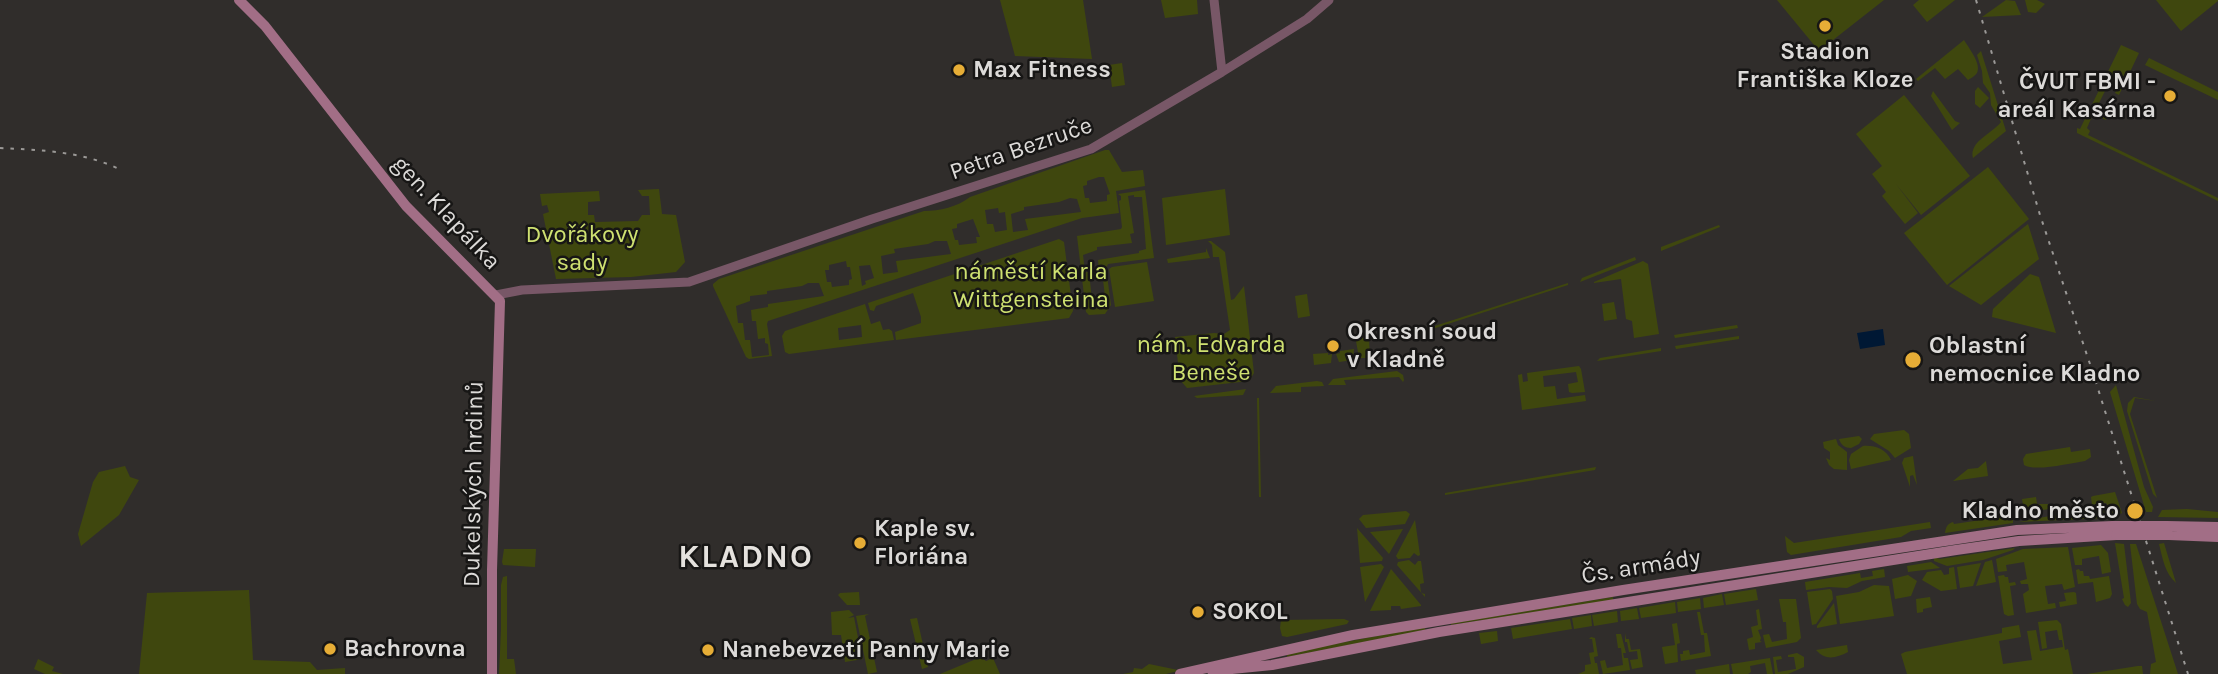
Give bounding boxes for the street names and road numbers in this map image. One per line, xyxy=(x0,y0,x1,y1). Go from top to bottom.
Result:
street label: Petra Bezruče xyxy=(946,111,1096,187)
street label: gen. Klapálka xyxy=(386,150,506,276)
street label: Dukelských hrdinů xyxy=(458,381,490,587)
street label: Čs. armády xyxy=(1579,543,1703,591)

